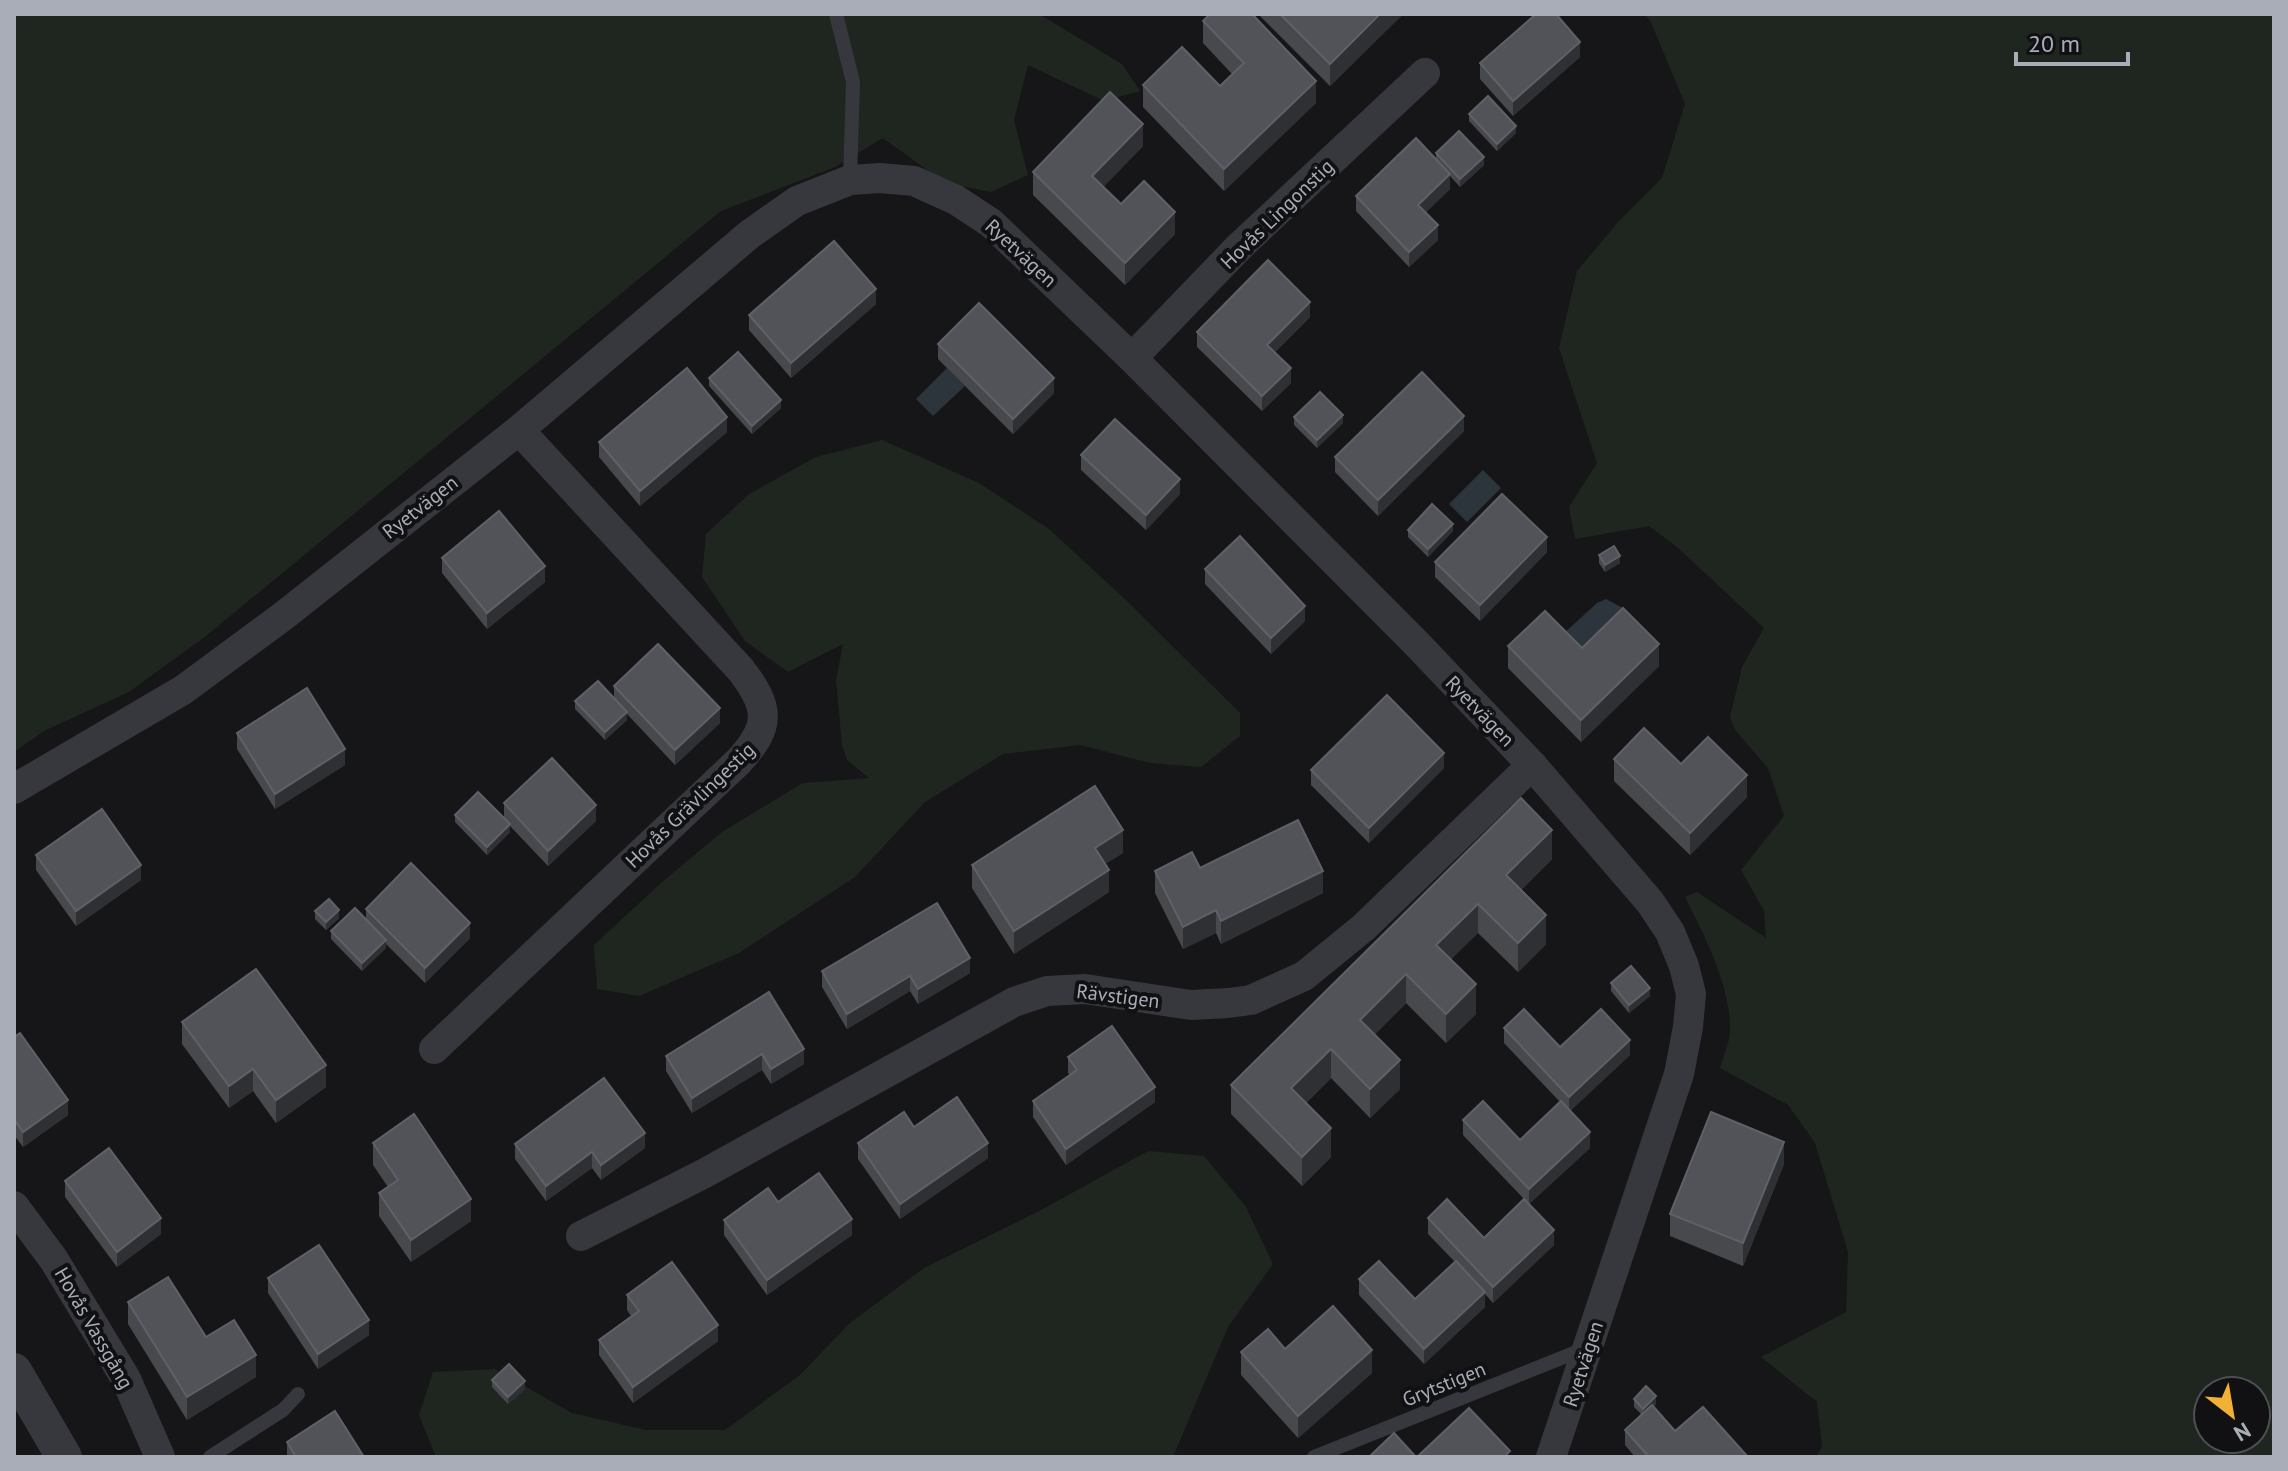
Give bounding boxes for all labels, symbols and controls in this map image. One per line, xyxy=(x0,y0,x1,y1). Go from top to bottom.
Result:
scale bar xyxy=(2016,16,2128,66)
text: 20 m xyxy=(2028,28,2080,59)
street label: Hovås Lingonstig xyxy=(1215,153,1339,275)
street label: Ryetvägen xyxy=(980,213,1062,293)
street label: Ryetvägen xyxy=(377,469,463,545)
street label: Ryetvägen xyxy=(1440,670,1520,752)
street label: Hovås Grävlingestig xyxy=(620,737,760,873)
street label: Rävstigen xyxy=(1075,978,1161,1014)
street label: Hovås Vassgång xyxy=(49,1263,139,1393)
street label: Ryetvägen xyxy=(1557,1318,1609,1410)
street label: Grytstigen xyxy=(1399,1356,1489,1412)
north arrow xyxy=(2192,1375,2272,1455)
text: N xyxy=(2229,1416,2256,1448)

